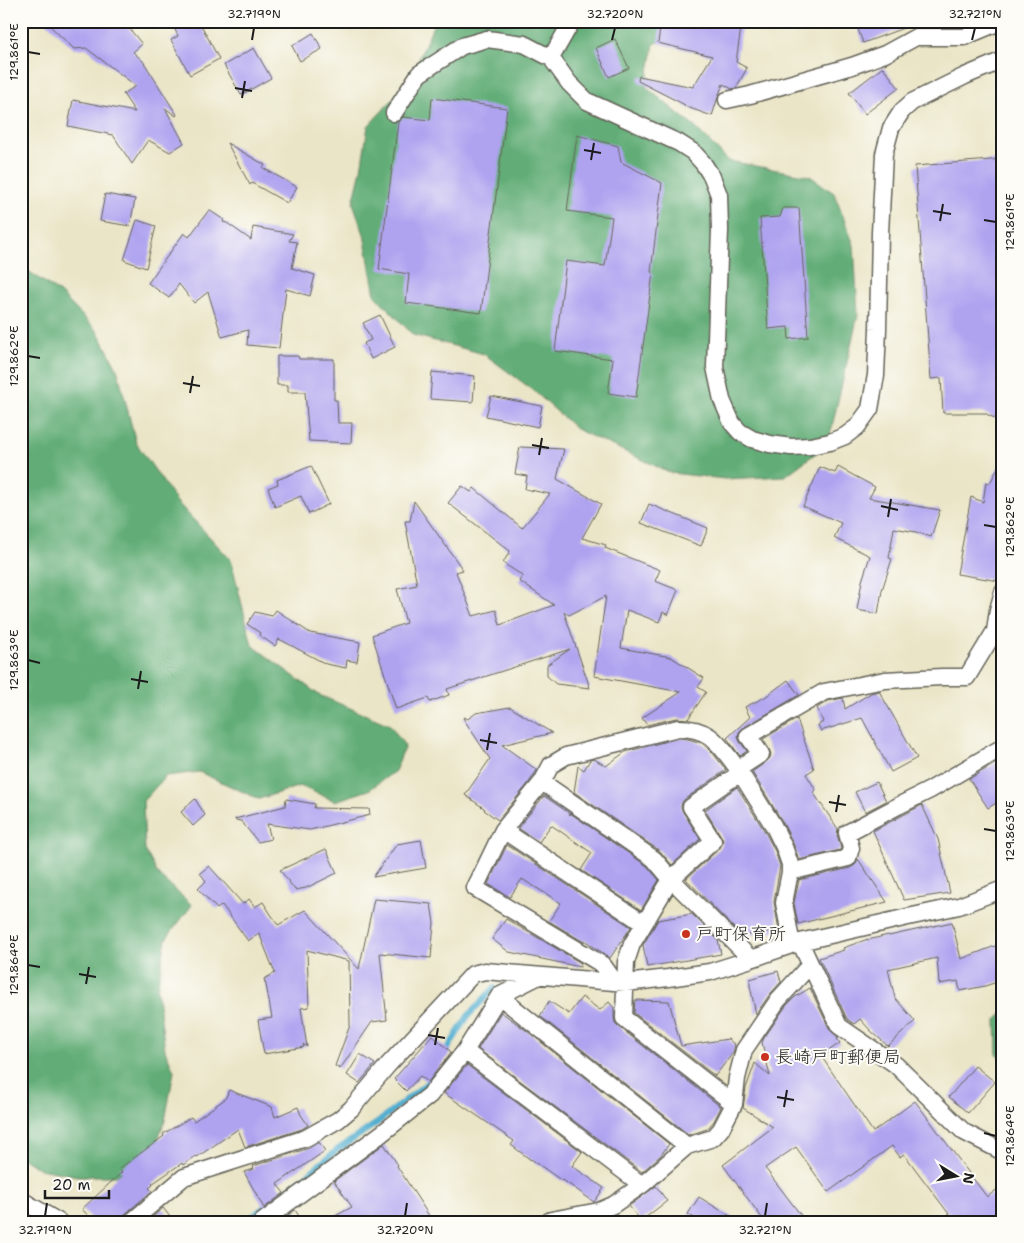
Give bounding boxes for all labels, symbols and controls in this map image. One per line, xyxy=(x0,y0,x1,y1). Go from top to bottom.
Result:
text: 32.719°N xyxy=(227,6,281,22)
text: 32.720°N xyxy=(587,6,643,22)
text: 32.721°N xyxy=(948,6,1002,22)
text: 129.861°E xyxy=(6,23,22,81)
text: 129.861°E xyxy=(1002,193,1018,251)
text: 129.862°E xyxy=(6,326,22,386)
text: 129.862°E xyxy=(1002,497,1018,557)
text: 129.863°E xyxy=(6,630,22,690)
text: 129.863°E xyxy=(1002,801,1018,861)
place label: 戸町保育所 xyxy=(696,922,786,946)
marker: 戸町保育所 xyxy=(680,928,692,940)
text: 129.864°E xyxy=(6,934,22,996)
place label: 長崎戸町郵便局 xyxy=(775,1045,901,1069)
marker: 長崎戸町郵便局 xyxy=(759,1051,771,1063)
text: 129.864°E xyxy=(1002,1105,1018,1167)
north arrow xyxy=(932,1150,982,1200)
scale bar xyxy=(45,1168,109,1200)
text: N xyxy=(959,1171,979,1185)
text: 20 m xyxy=(52,1175,91,1195)
text: 32.719°N xyxy=(18,1222,72,1238)
text: 32.720°N xyxy=(377,1222,433,1238)
text: 32.721°N xyxy=(738,1222,792,1238)

